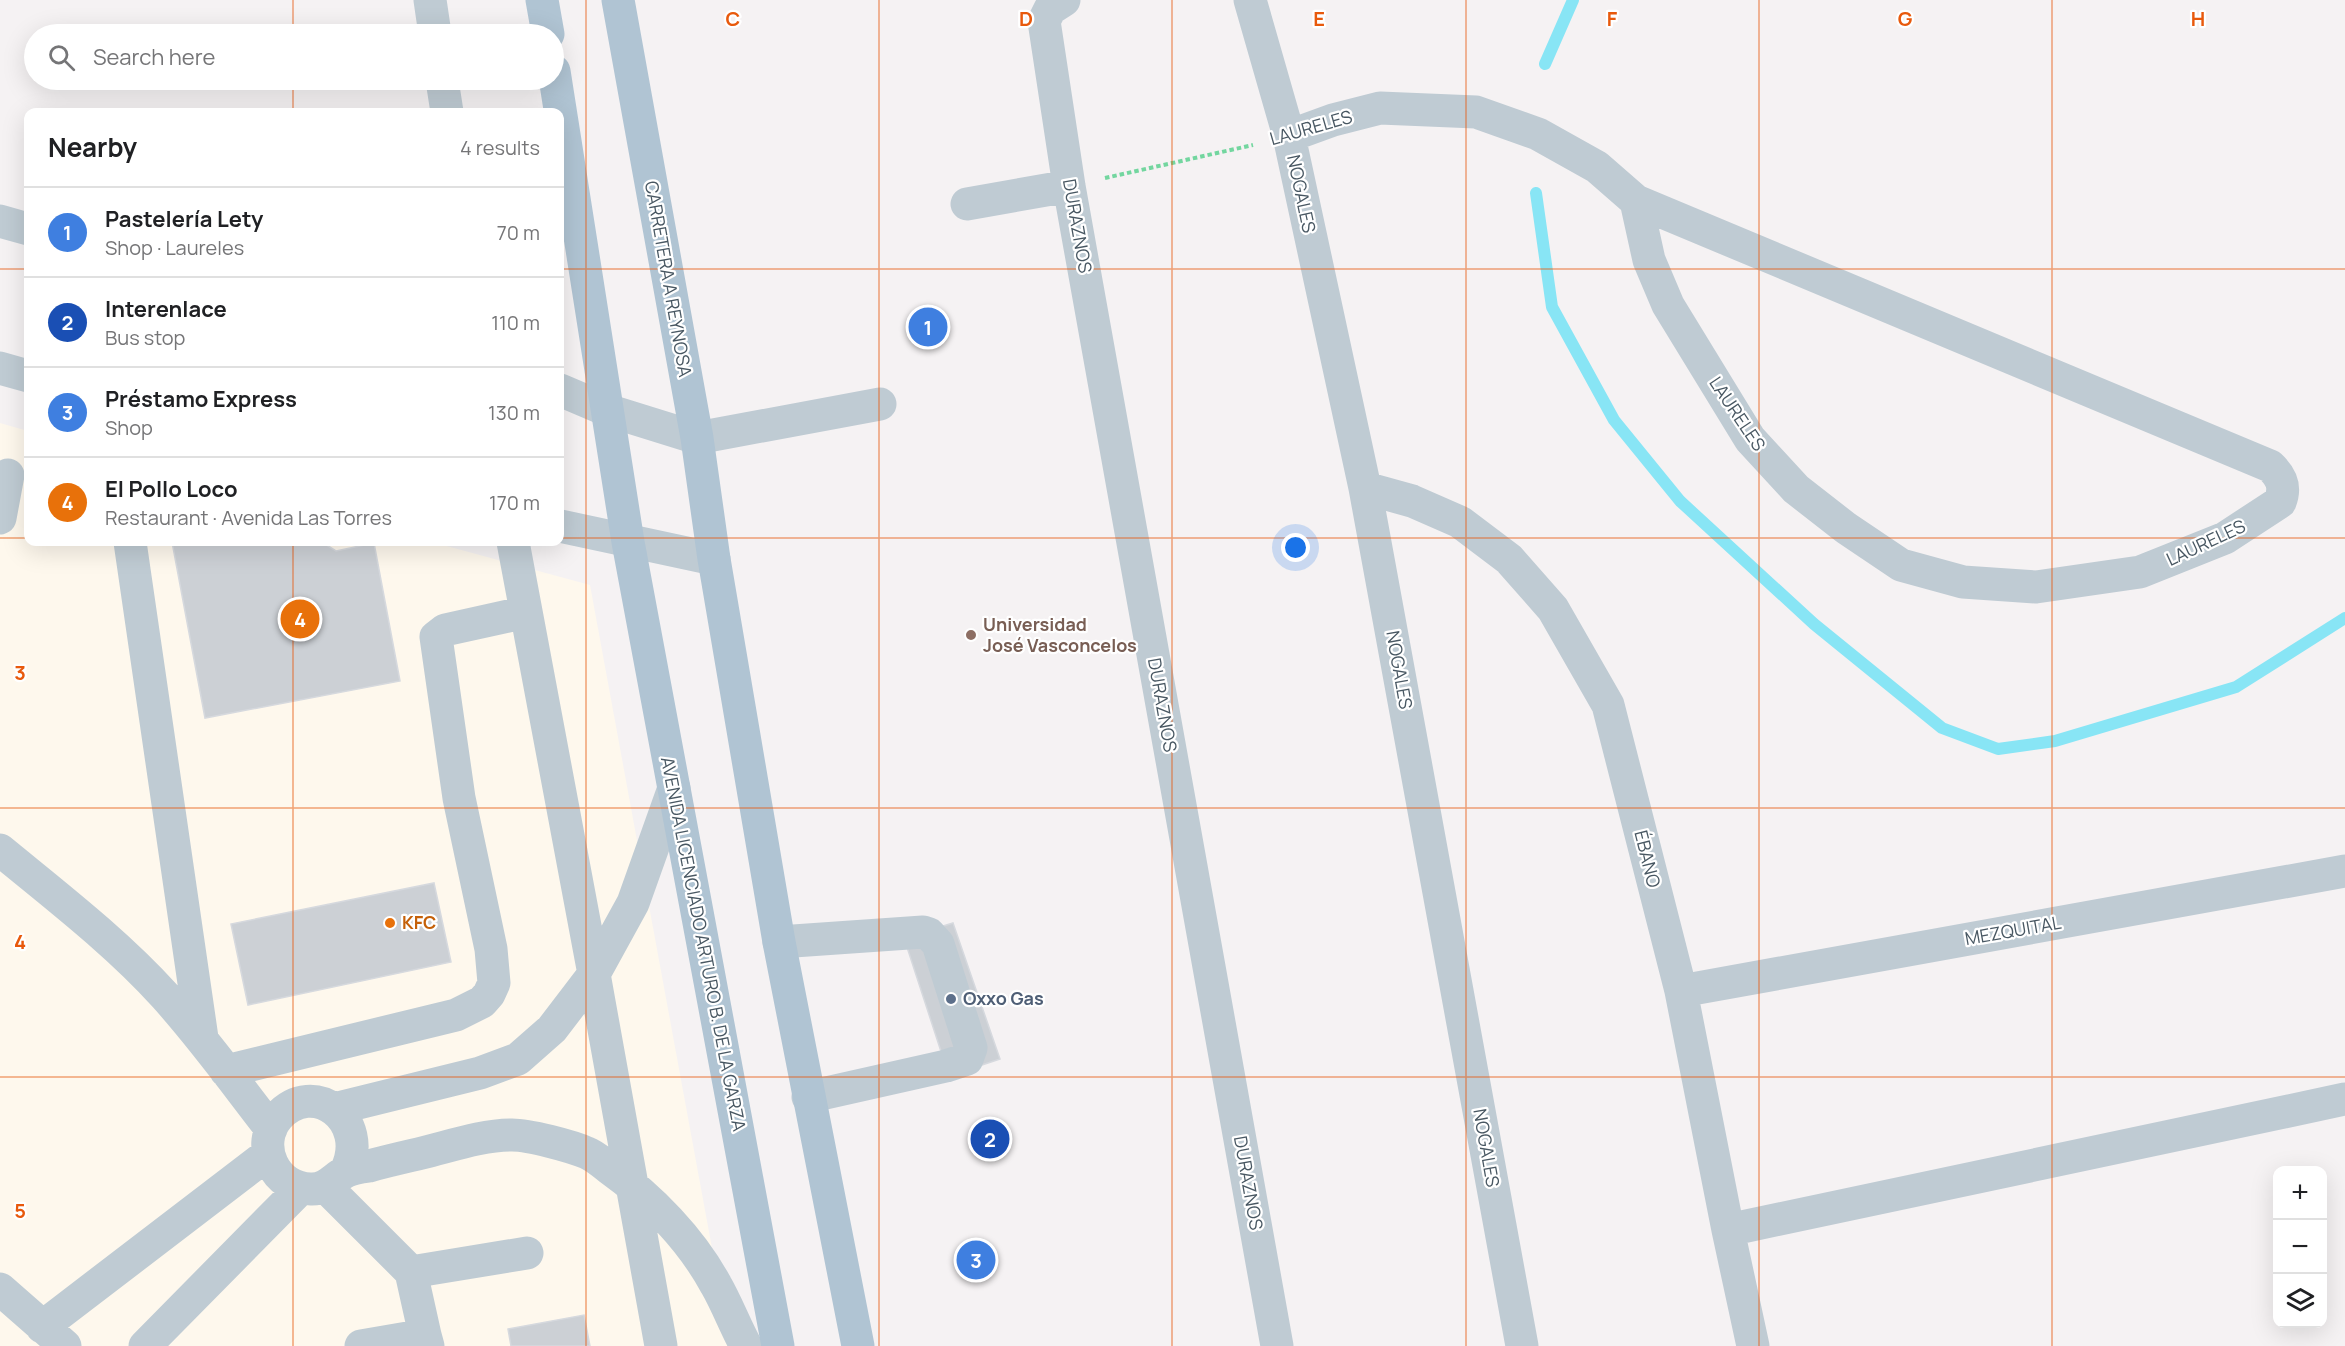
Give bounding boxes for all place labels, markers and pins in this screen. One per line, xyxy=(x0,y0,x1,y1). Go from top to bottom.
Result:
pin: 1 xyxy=(908,304,948,350)
pin: 4 xyxy=(280,596,320,642)
place label: Universidad José Vasconcelos xyxy=(983,612,1137,657)
marker: Universidad José Vasconcelos xyxy=(964,628,978,642)
place label: KFC xyxy=(402,910,436,934)
marker: KFC xyxy=(383,916,397,930)
place label: Oxxo Gas xyxy=(963,986,1044,1010)
marker: Oxxo Gas xyxy=(944,992,958,1006)
pin: 2 xyxy=(970,1116,1010,1162)
pin: 3 xyxy=(956,1238,996,1282)

